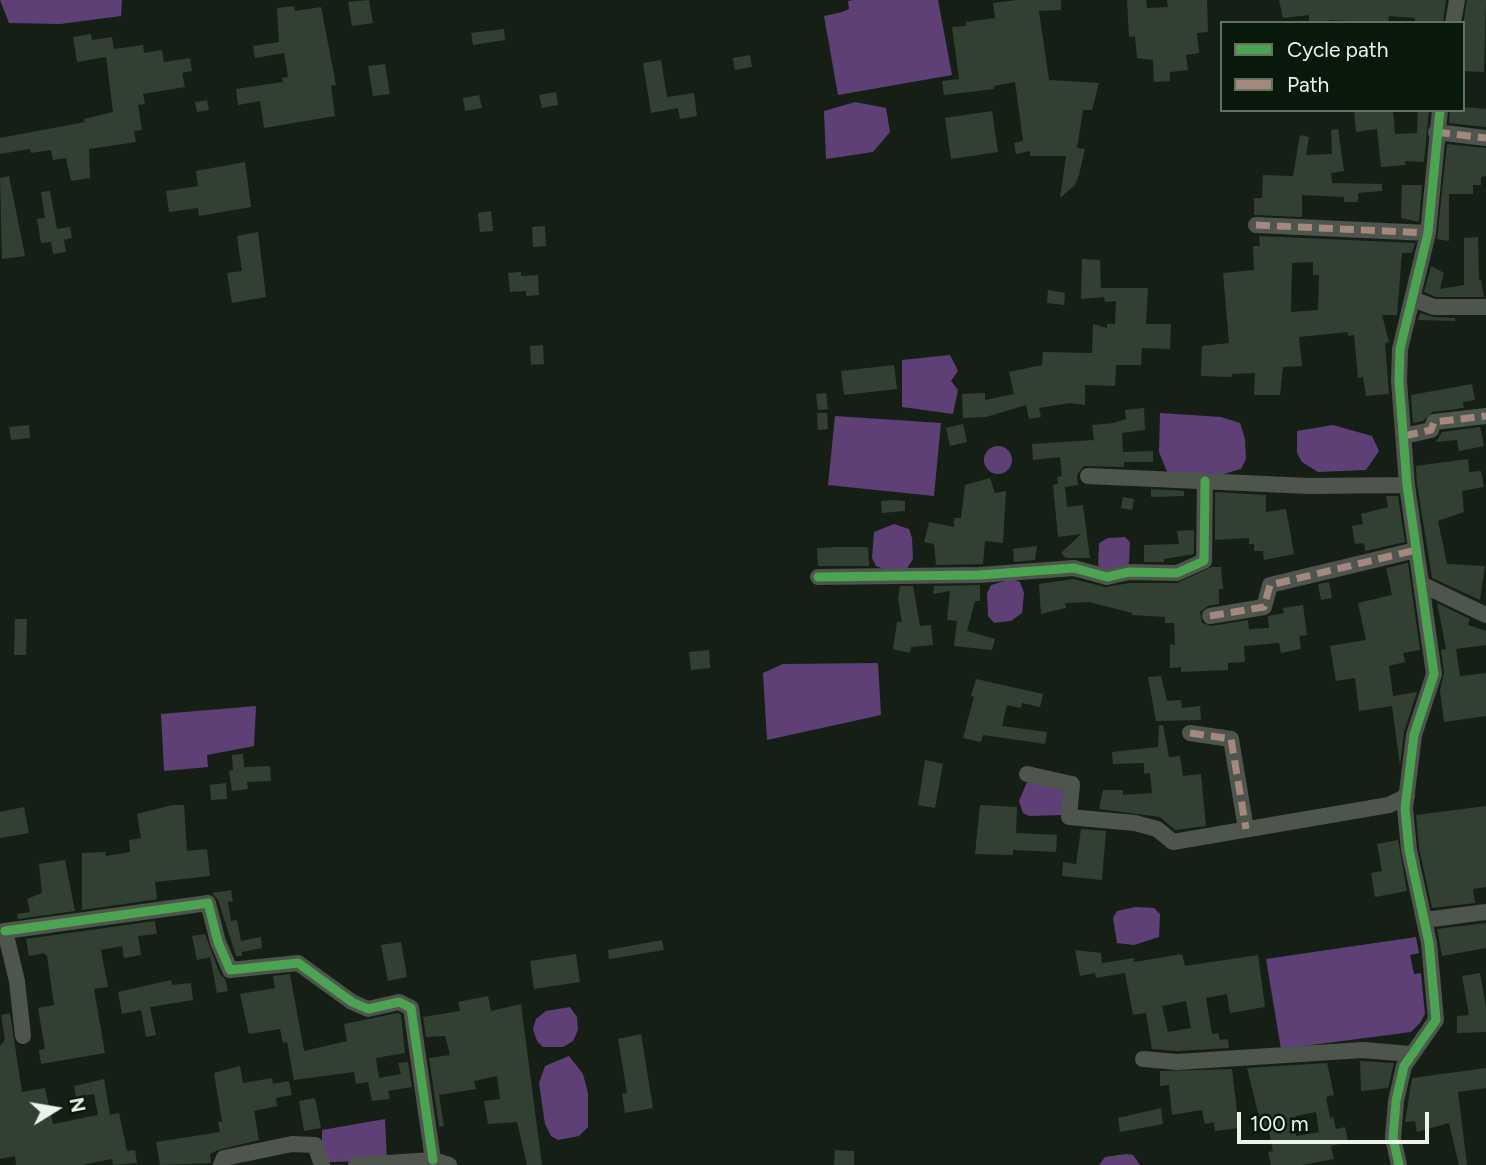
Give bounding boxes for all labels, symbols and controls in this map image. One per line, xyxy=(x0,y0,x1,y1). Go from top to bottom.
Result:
legend xyxy=(1220,21,1465,112)
text: Cycle path xyxy=(1287,37,1388,62)
text: Path xyxy=(1287,72,1329,97)
north arrow xyxy=(21,1074,91,1144)
text: N xyxy=(64,1095,90,1114)
scale bar xyxy=(1241,1098,1434,1142)
text: 100 m xyxy=(1250,1111,1309,1136)

